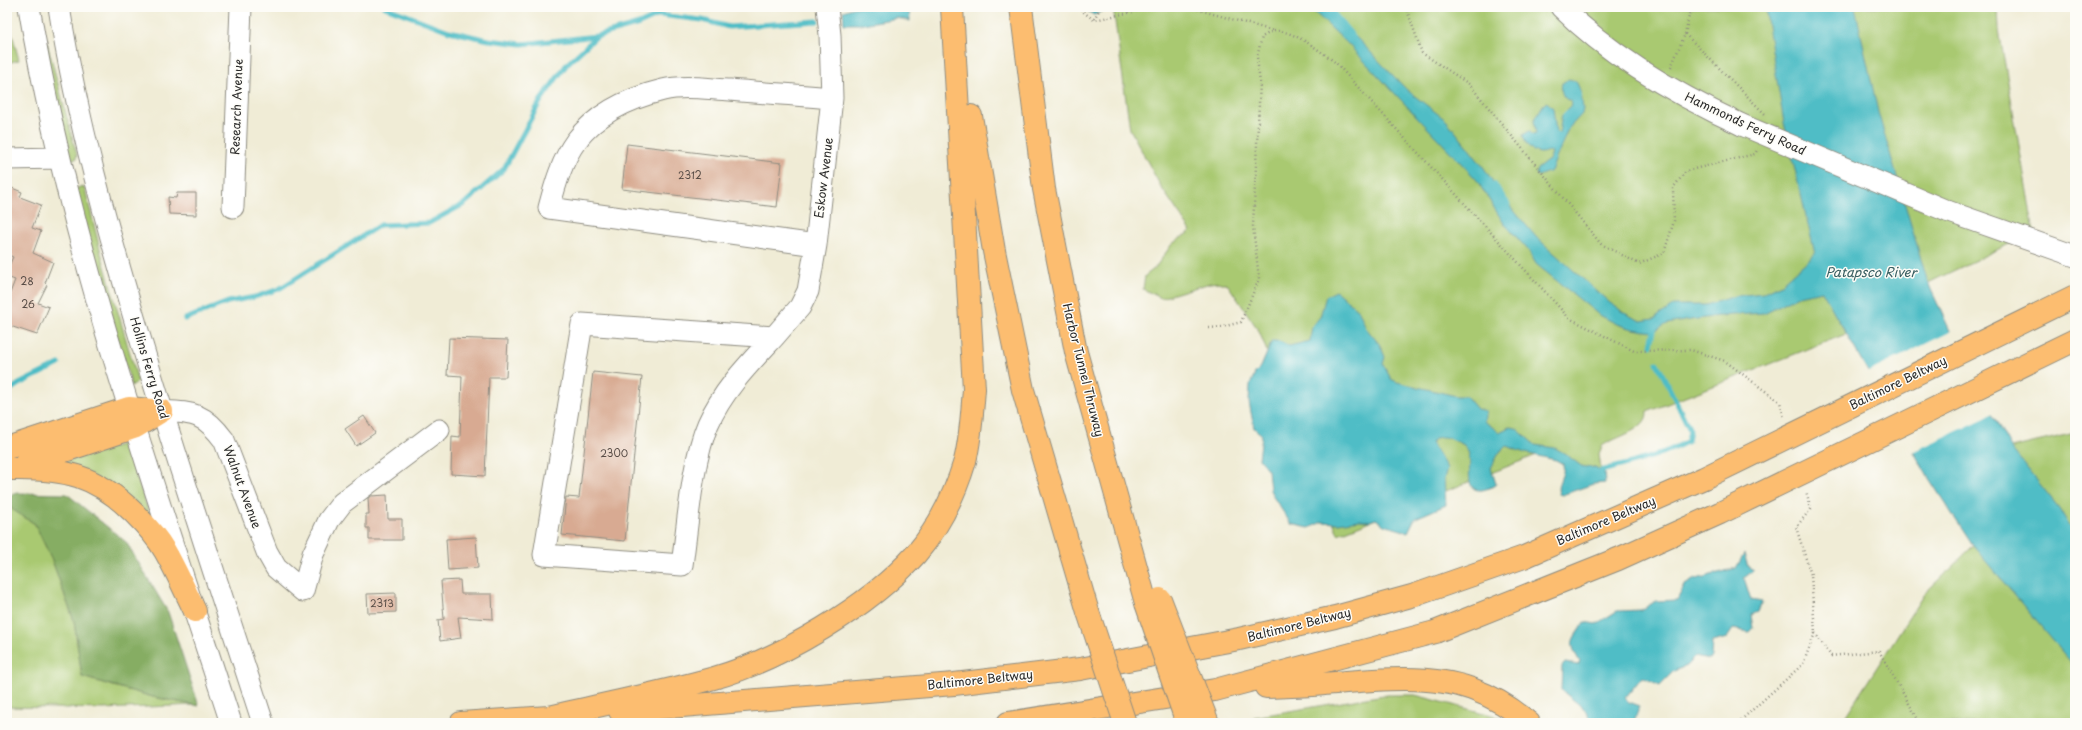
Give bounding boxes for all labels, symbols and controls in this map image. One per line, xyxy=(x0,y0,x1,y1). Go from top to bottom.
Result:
street label: Research Avenue xyxy=(225,59,247,155)
street label: Hammonds Ferry Road xyxy=(1682,87,1809,159)
street label: Eskow Avenue xyxy=(809,136,837,219)
house number: 2312 xyxy=(678,167,702,182)
water label: Patapsco River xyxy=(1826,262,1918,281)
house number: 28 xyxy=(20,273,34,288)
house number: 26 xyxy=(21,296,35,311)
street label: Harbor Tunnel Thruway xyxy=(1059,301,1109,438)
street label: Hollins Ferry Road xyxy=(126,314,174,421)
street label: Baltimore Beltway xyxy=(1846,351,1949,414)
street label: Walnut Avenue xyxy=(220,443,266,531)
house number: 2300 xyxy=(600,445,628,460)
street label: Baltimore Beltway xyxy=(1553,491,1658,549)
house number: 2313 xyxy=(370,595,394,610)
street label: Baltimore Beltway xyxy=(1245,602,1353,646)
street label: Baltimore Beltway xyxy=(926,664,1034,694)

